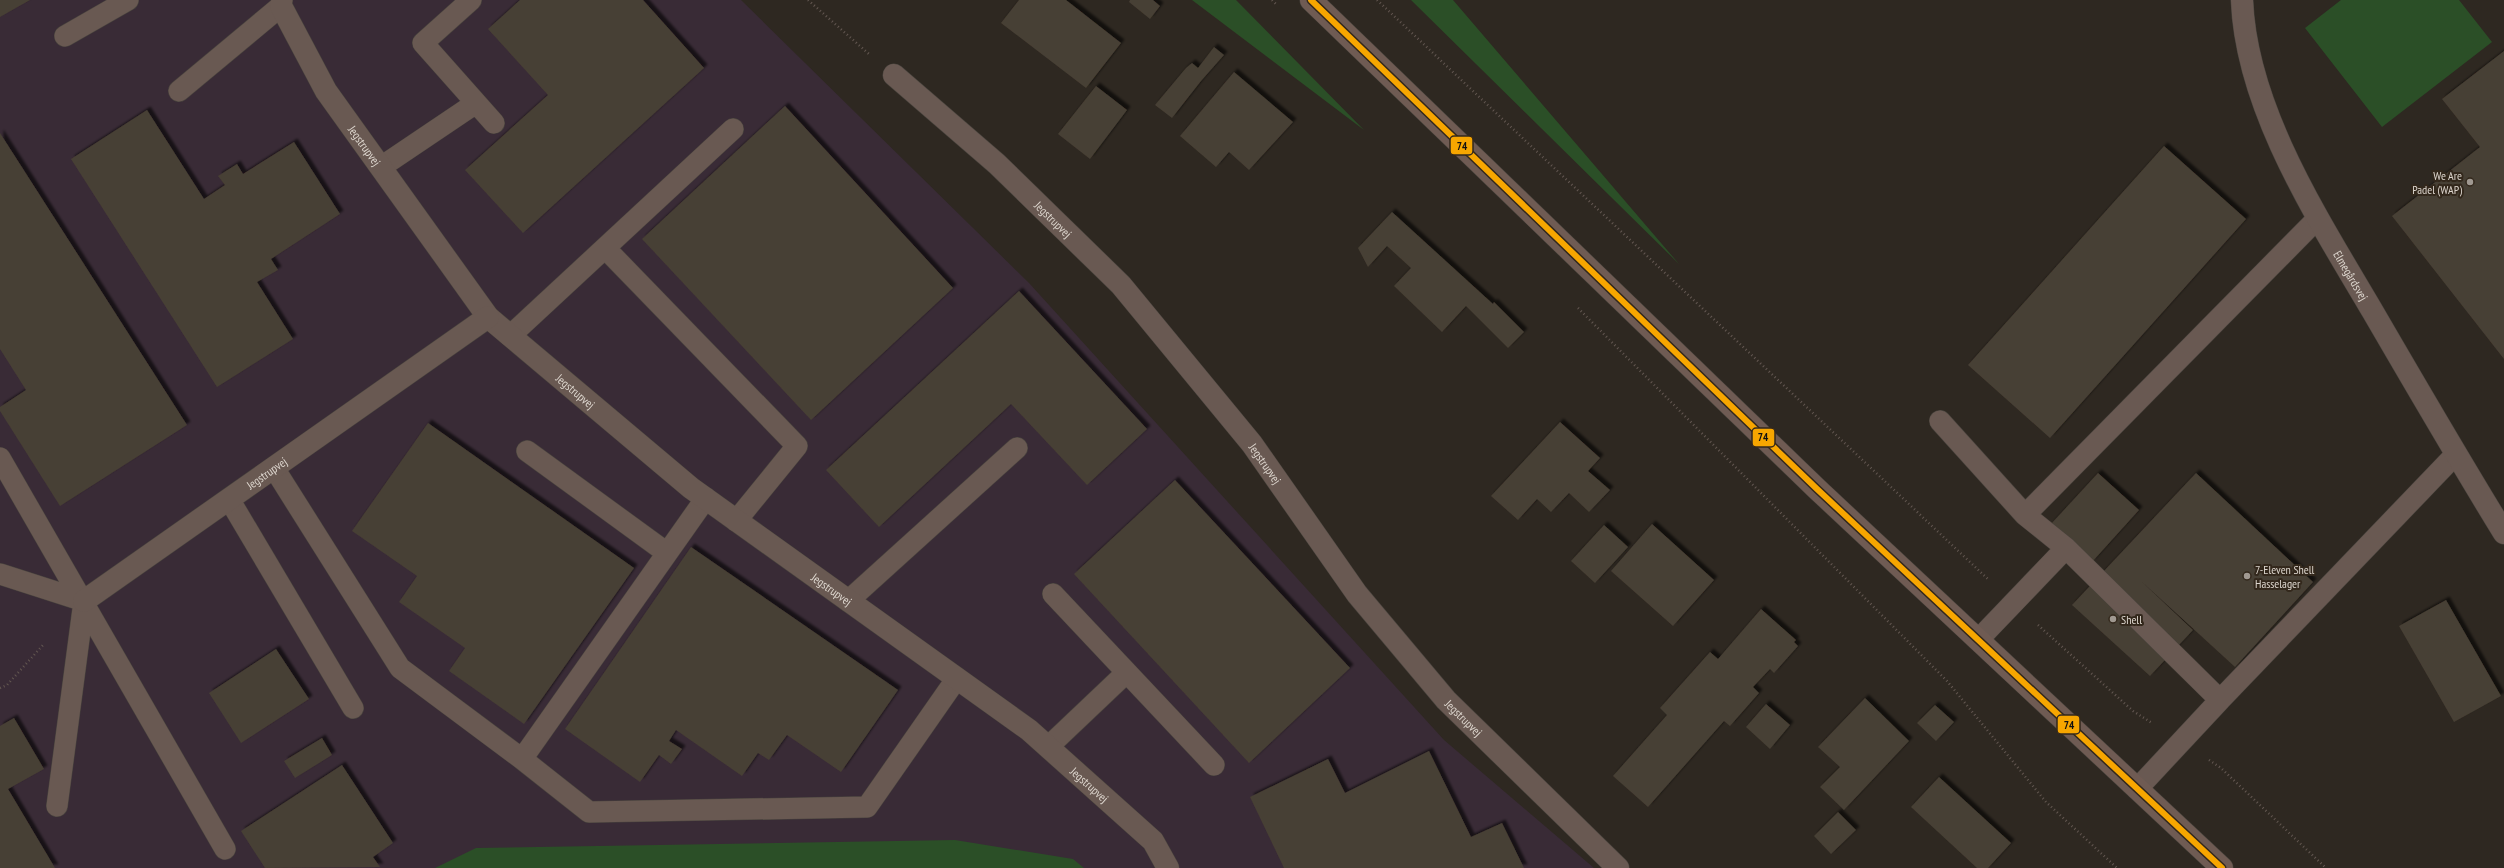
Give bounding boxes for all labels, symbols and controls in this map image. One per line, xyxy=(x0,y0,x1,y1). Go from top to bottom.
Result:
street label: Jegstrupvej xyxy=(345,121,384,168)
line badge: 74 xyxy=(1450,136,1473,155)
text: 74 xyxy=(1457,139,1468,153)
place label: We Are Padel (WAP) xyxy=(2412,168,2462,197)
marker: We Are Padel (WAP) xyxy=(2465,177,2475,187)
street label: Jegstrupvej xyxy=(1031,197,1075,241)
street label: Elmegårdsvej xyxy=(2331,248,2372,303)
street label: Jegstrupvej xyxy=(553,370,598,412)
line badge: 74 xyxy=(1752,428,1775,447)
text: 74 xyxy=(1758,430,1769,444)
street label: Jegstrupvej xyxy=(1246,439,1285,487)
street label: Jegstrupvej xyxy=(242,453,290,493)
place label: 7-Eleven Shell Hasselager xyxy=(2255,562,2315,591)
street label: Jegstrupvej xyxy=(808,569,855,608)
marker: 7-Eleven Shell Hasselager xyxy=(2242,571,2252,581)
place label: Shell xyxy=(2121,612,2142,627)
marker: Shell xyxy=(2108,614,2118,624)
street label: Jegstrupvej xyxy=(1441,695,1486,739)
line badge: 74 xyxy=(2057,715,2080,734)
text: 74 xyxy=(2064,718,2075,732)
street label: Jegstrupvej xyxy=(1067,763,1112,805)

